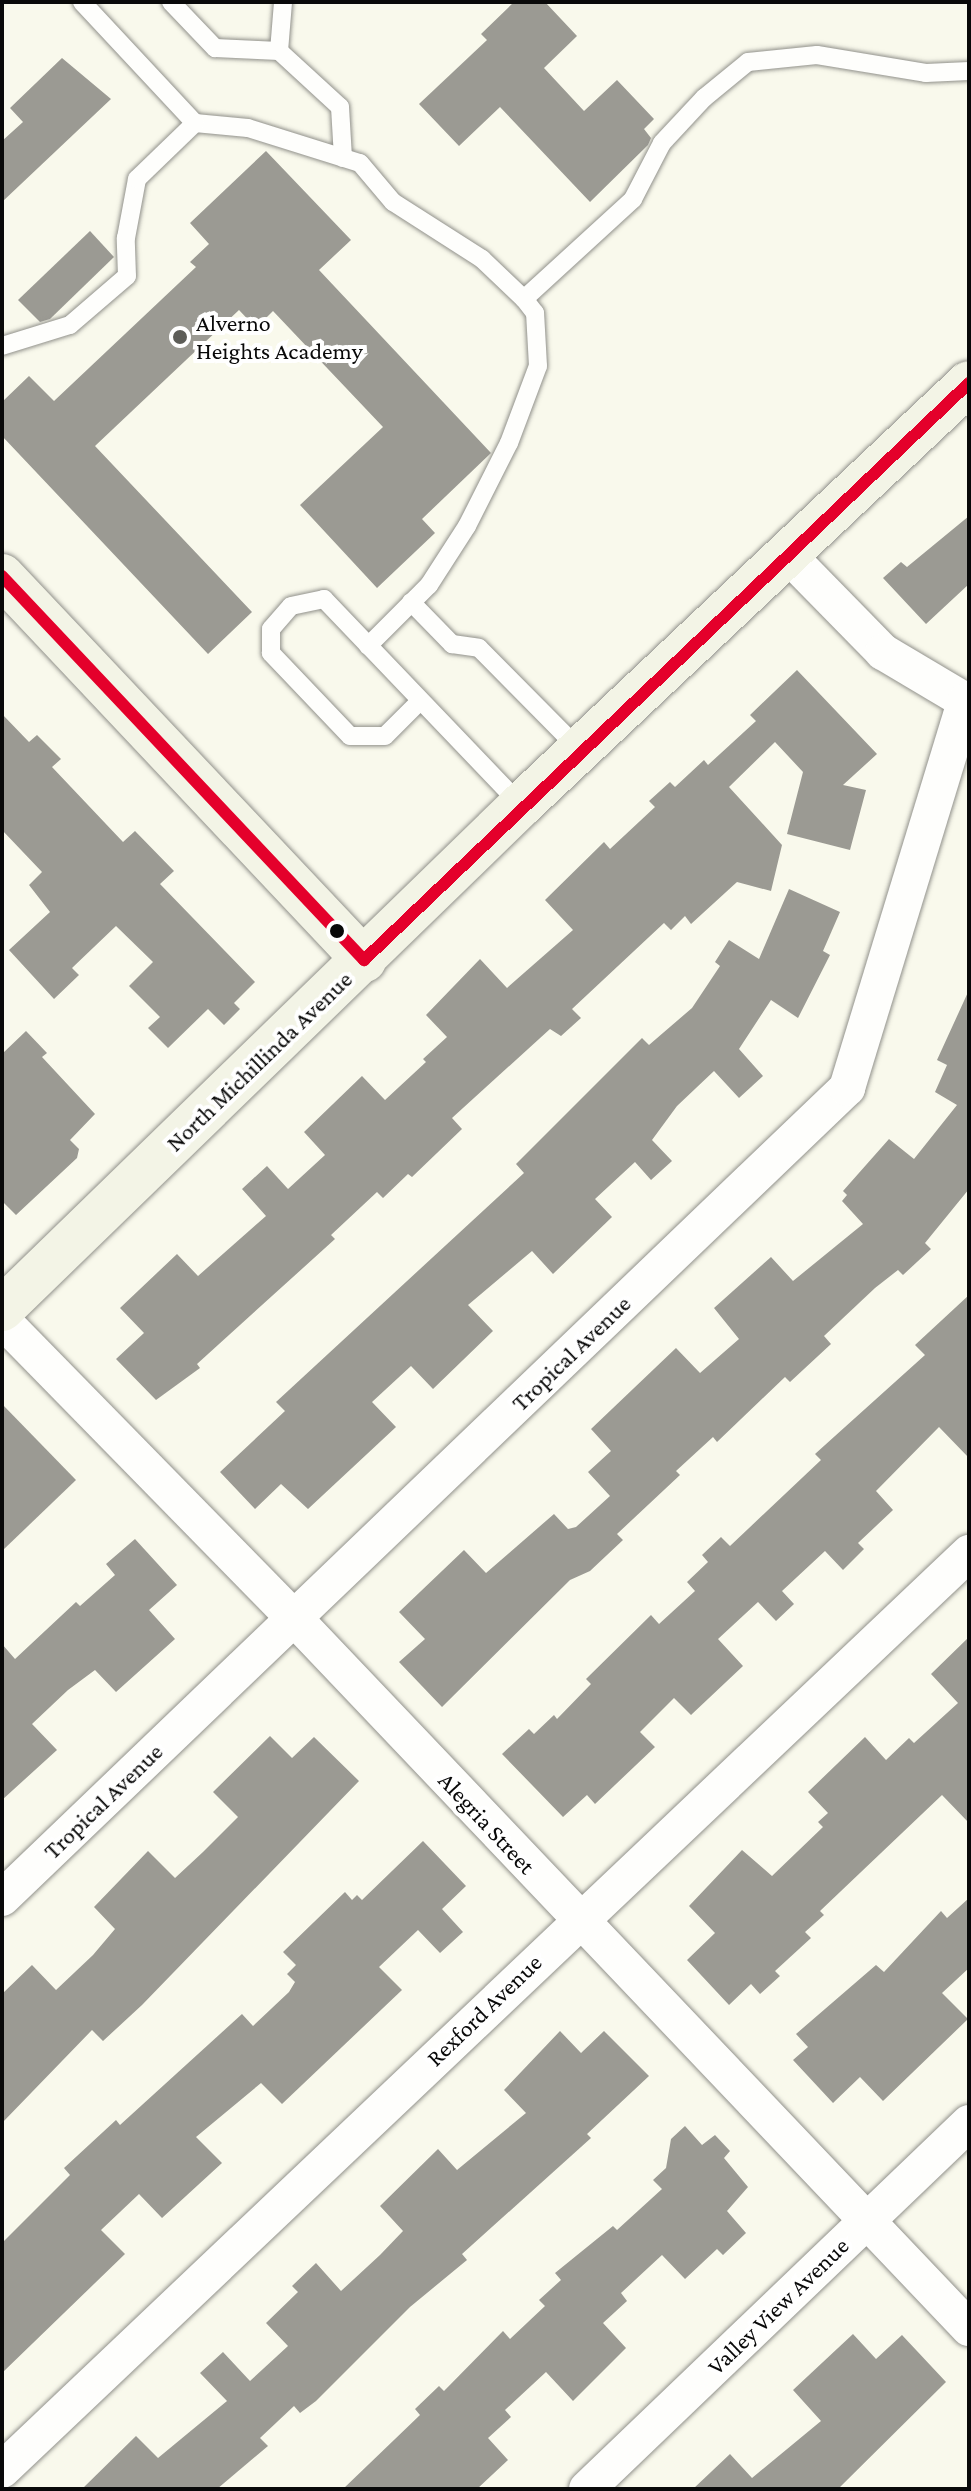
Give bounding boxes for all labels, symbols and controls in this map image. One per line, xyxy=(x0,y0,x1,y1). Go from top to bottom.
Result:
place label: Alverno Heights Academy xyxy=(196,309,363,365)
marker: Alverno Heights Academy xyxy=(171,328,189,346)
unlabelled marker xyxy=(329,923,345,939)
street label: North Michillinda Avenue xyxy=(160,965,358,1157)
street label: Tropical Avenue xyxy=(505,1289,637,1417)
street label: Tropical Avenue xyxy=(37,1737,169,1865)
street label: Alegria Street xyxy=(433,1766,541,1880)
street label: Rexford Avenue xyxy=(420,1948,548,2072)
street label: Valley View Avenue xyxy=(701,2231,855,2381)

